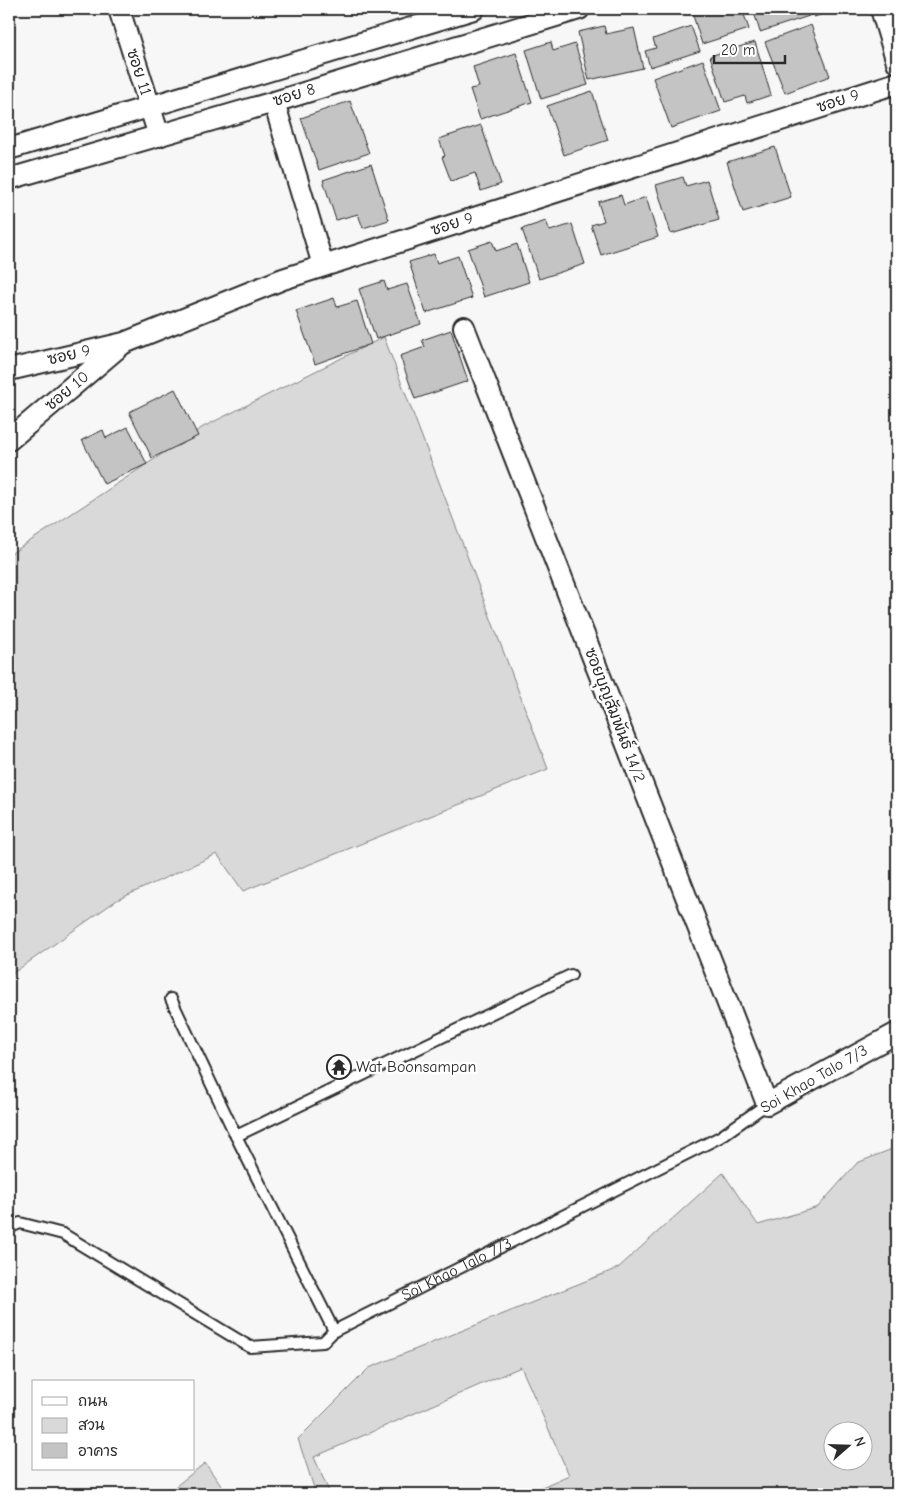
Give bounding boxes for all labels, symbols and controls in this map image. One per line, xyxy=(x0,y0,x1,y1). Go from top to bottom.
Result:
scale bar xyxy=(714,32,785,64)
text: 20 m xyxy=(721,41,755,59)
street label: ซอย 11 xyxy=(123,46,155,98)
street label: ซอย 8 xyxy=(271,80,317,110)
street label: ซอย 9 xyxy=(814,86,862,116)
street label: ซอย 9 xyxy=(428,209,476,239)
street label: ซอย 9 xyxy=(46,341,92,369)
street label: ซอย 10 xyxy=(42,368,92,414)
street label: ซอยบุญสัมพันธ์ 14/2 xyxy=(578,644,652,786)
street label: Soi Khao Talo 7/3 xyxy=(757,1041,871,1117)
temple icon: Wat Boonsampan xyxy=(326,1054,352,1080)
place label: Wat Boonsampan xyxy=(356,1058,476,1076)
street label: Soi Khao Talo 7/3 xyxy=(399,1234,515,1305)
legend xyxy=(32,1380,195,1470)
text: ถนน xyxy=(78,1392,107,1410)
text: สวน xyxy=(78,1416,105,1434)
north arrow xyxy=(824,1420,874,1470)
text: N xyxy=(850,1435,869,1449)
text: อาคาร xyxy=(78,1442,118,1460)

